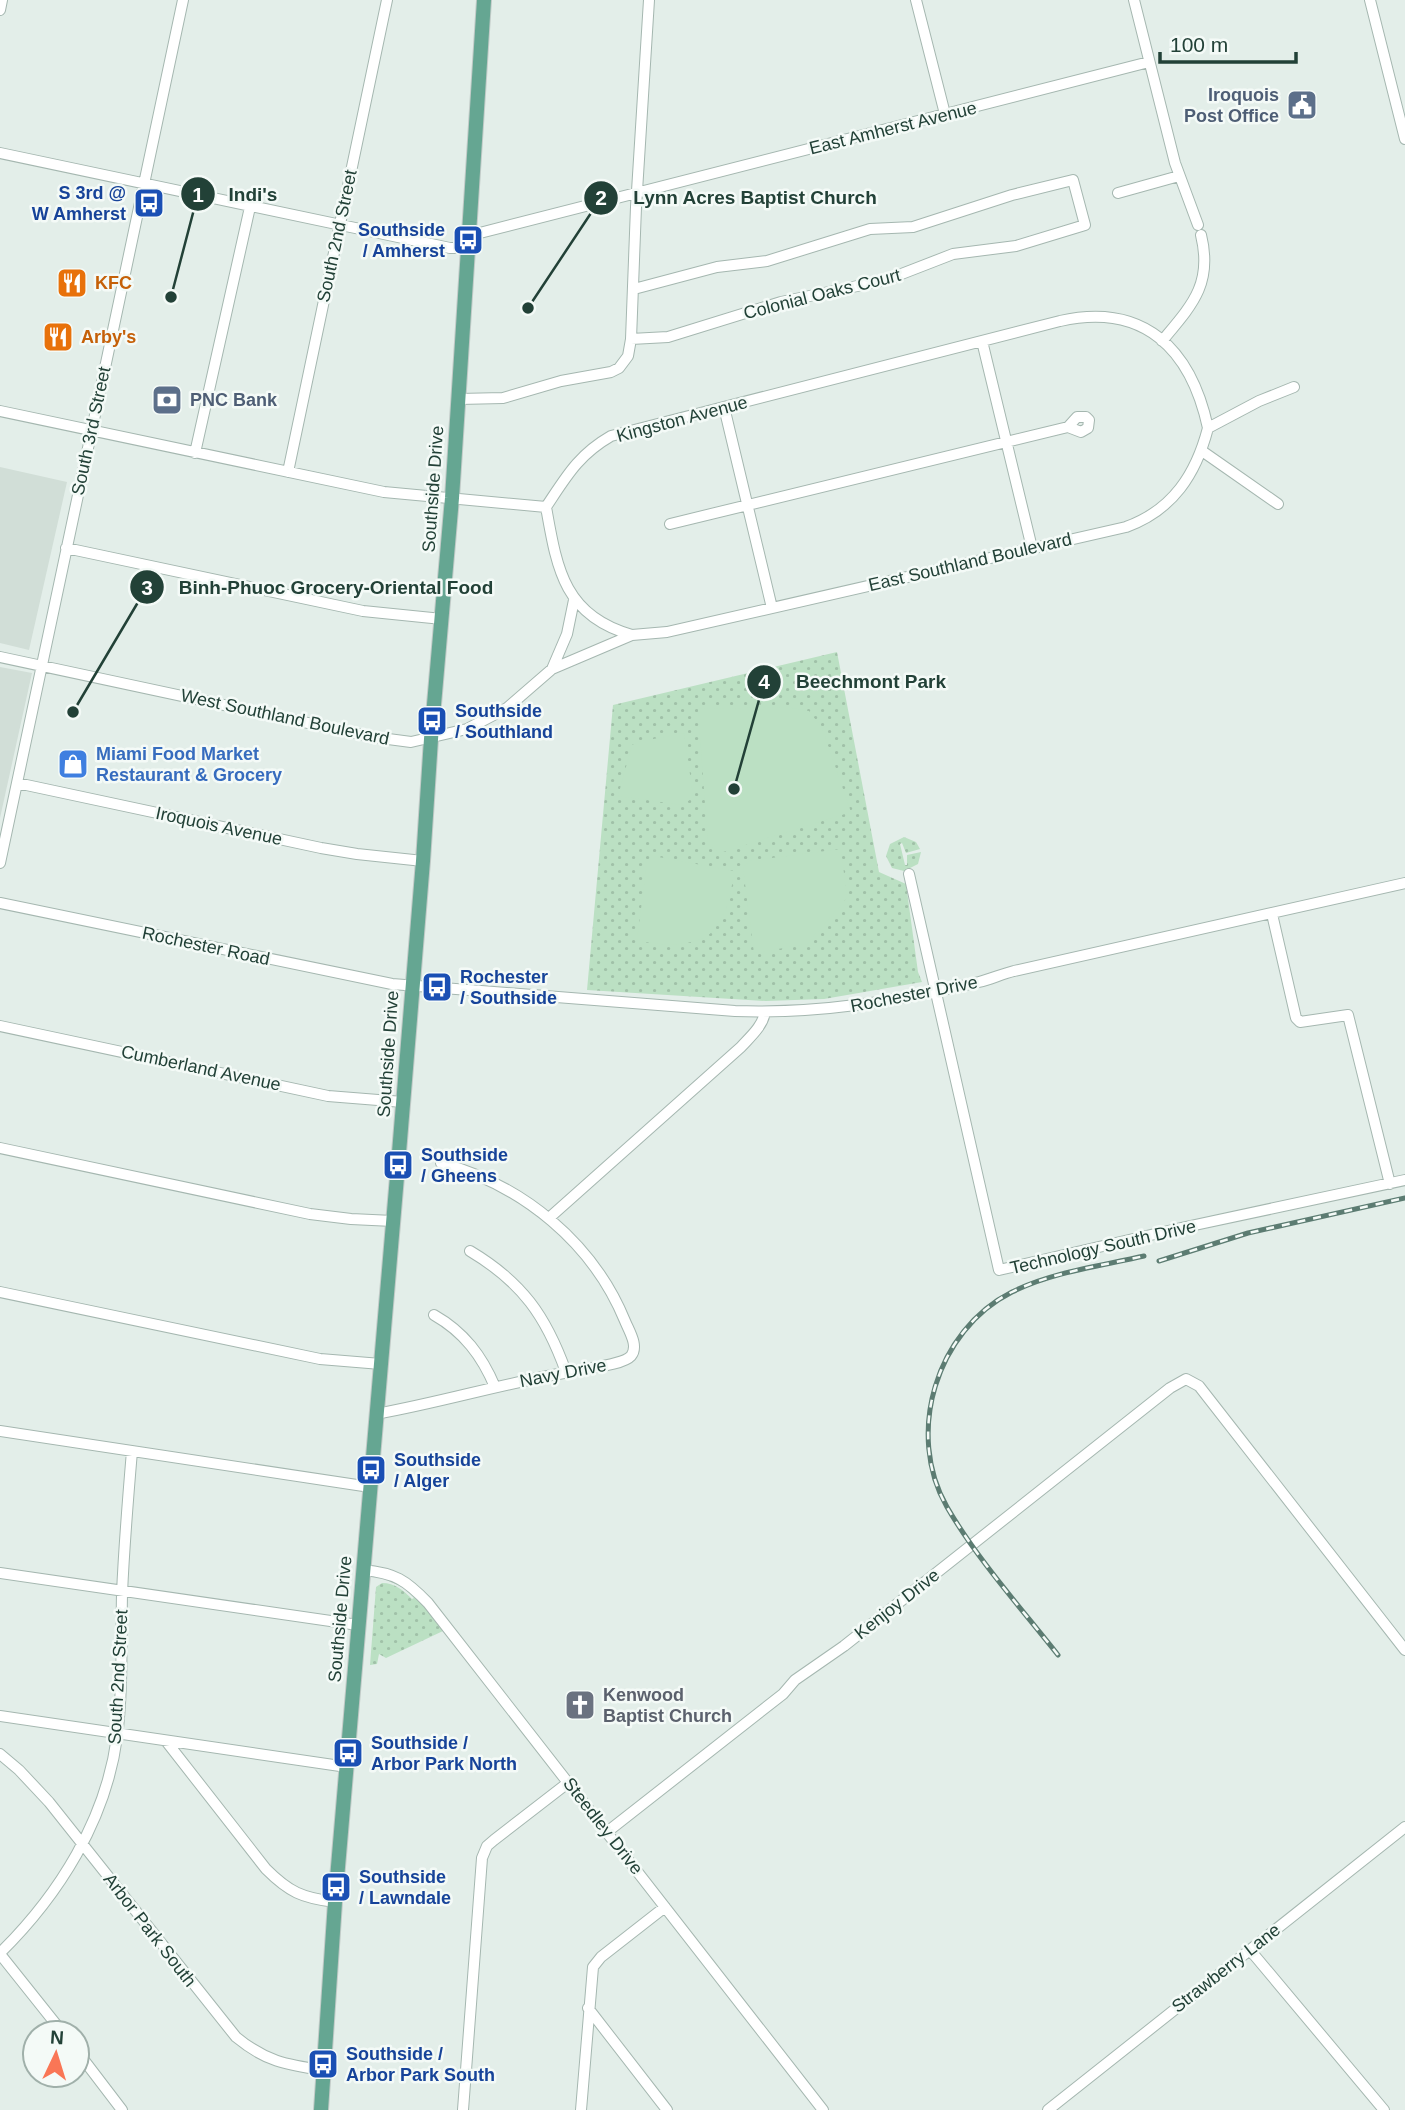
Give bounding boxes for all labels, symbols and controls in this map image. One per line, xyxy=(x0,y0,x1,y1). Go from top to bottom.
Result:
scale bar xyxy=(1160,21,1296,65)
text: 100 m xyxy=(1170,33,1228,56)
place label: Iroquois Post Office xyxy=(1184,85,1279,126)
public building icon: Iroquois Post Office xyxy=(1285,88,1319,122)
street label: East Amherst Avenue xyxy=(807,98,979,158)
street label: South 2nd Street xyxy=(313,168,361,304)
callout: Indi's xyxy=(180,174,292,214)
callout: Lynn Acres Baptist Church xyxy=(584,178,891,218)
place label: S 3rd @ W Amherst xyxy=(32,183,126,224)
text: 1 xyxy=(192,183,204,206)
text: Indi's xyxy=(229,184,277,205)
bus stop icon: S 3rd @ W Amherst xyxy=(132,186,166,220)
text: 2 xyxy=(595,186,607,209)
text: Lynn Acres Baptist Church xyxy=(633,187,877,208)
place label: Southside / Amherst xyxy=(358,220,445,261)
bus stop icon: Southside / Amherst xyxy=(451,223,485,257)
street label: Colonial Oaks Court xyxy=(741,265,903,323)
restaurant icon: KFC xyxy=(55,266,89,300)
place label: KFC xyxy=(95,273,132,293)
restaurant icon: Arby's xyxy=(41,320,75,354)
place label: Arby's xyxy=(81,327,136,347)
street label: South 3rd Street xyxy=(68,365,114,497)
bank icon: PNC Bank xyxy=(150,383,184,417)
place label: PNC Bank xyxy=(190,390,278,410)
street label: Kingston Avenue xyxy=(614,392,750,446)
street label: Southside Drive xyxy=(419,425,447,553)
street label: East Southland Boulevard xyxy=(866,529,1074,595)
callout: Binh-Phuoc Grocery-Oriental Food xyxy=(130,567,507,607)
text: 3 xyxy=(141,576,153,599)
text: Binh-Phuoc Grocery-Oriental Food xyxy=(179,577,493,598)
callout: Beechmont Park xyxy=(747,662,960,702)
text: 4 xyxy=(758,670,770,693)
text: Beechmont Park xyxy=(796,671,946,692)
street label: West Southland Boulevard xyxy=(179,685,391,749)
place label: Southside / Southland xyxy=(455,701,553,742)
bus stop icon: Southside / Southland xyxy=(415,704,449,738)
place label: Miami Food Market Restaurant & Grocery xyxy=(96,744,282,785)
shop icon: Miami Food Market Restaurant & Grocery xyxy=(56,747,90,781)
street label: Iroquois Avenue xyxy=(154,803,284,849)
street label: Rochester Road xyxy=(140,923,272,969)
place label: Rochester / Southside xyxy=(460,967,557,1008)
bus stop icon: Rochester / Southside xyxy=(420,970,454,1004)
street label: Rochester Drive xyxy=(849,972,979,1016)
street label: Southside Drive xyxy=(374,990,402,1118)
street label: Cumberland Avenue xyxy=(119,1041,283,1095)
place label: Southside / Gheens xyxy=(421,1145,508,1186)
bus stop icon: Southside / Gheens xyxy=(381,1148,415,1182)
street label: Technology South Drive xyxy=(1008,1216,1198,1278)
street label: Navy Drive xyxy=(518,1355,608,1391)
place label: Southside / Alger xyxy=(394,1450,481,1491)
bus stop icon: Southside / Alger xyxy=(354,1453,388,1487)
street label: Southside Drive xyxy=(325,1555,355,1683)
street label: Kenjoy Drive xyxy=(851,1565,943,1643)
street label: South 2nd Street xyxy=(104,1609,132,1745)
place label: Kenwood Baptist Church xyxy=(603,1685,732,1726)
church icon: Kenwood Baptist Church xyxy=(563,1688,597,1722)
place label: Southside / Arbor Park North xyxy=(371,1733,517,1774)
bus stop icon: Southside / Arbor Park North xyxy=(331,1736,365,1770)
street label: Steedley Drive xyxy=(559,1774,647,1878)
place label: Southside / Lawndale xyxy=(359,1867,451,1908)
street label: Arbor Park South xyxy=(100,1869,200,1991)
bus stop icon: Southside / Lawndale xyxy=(319,1870,353,1904)
street label: Strawberry Lane xyxy=(1168,1919,1284,2017)
north arrow xyxy=(21,2019,91,2089)
text: N xyxy=(50,2027,65,2048)
place label: Southside / Arbor Park South xyxy=(346,2044,495,2085)
bus stop icon: Southside / Arbor Park South xyxy=(306,2047,340,2081)

